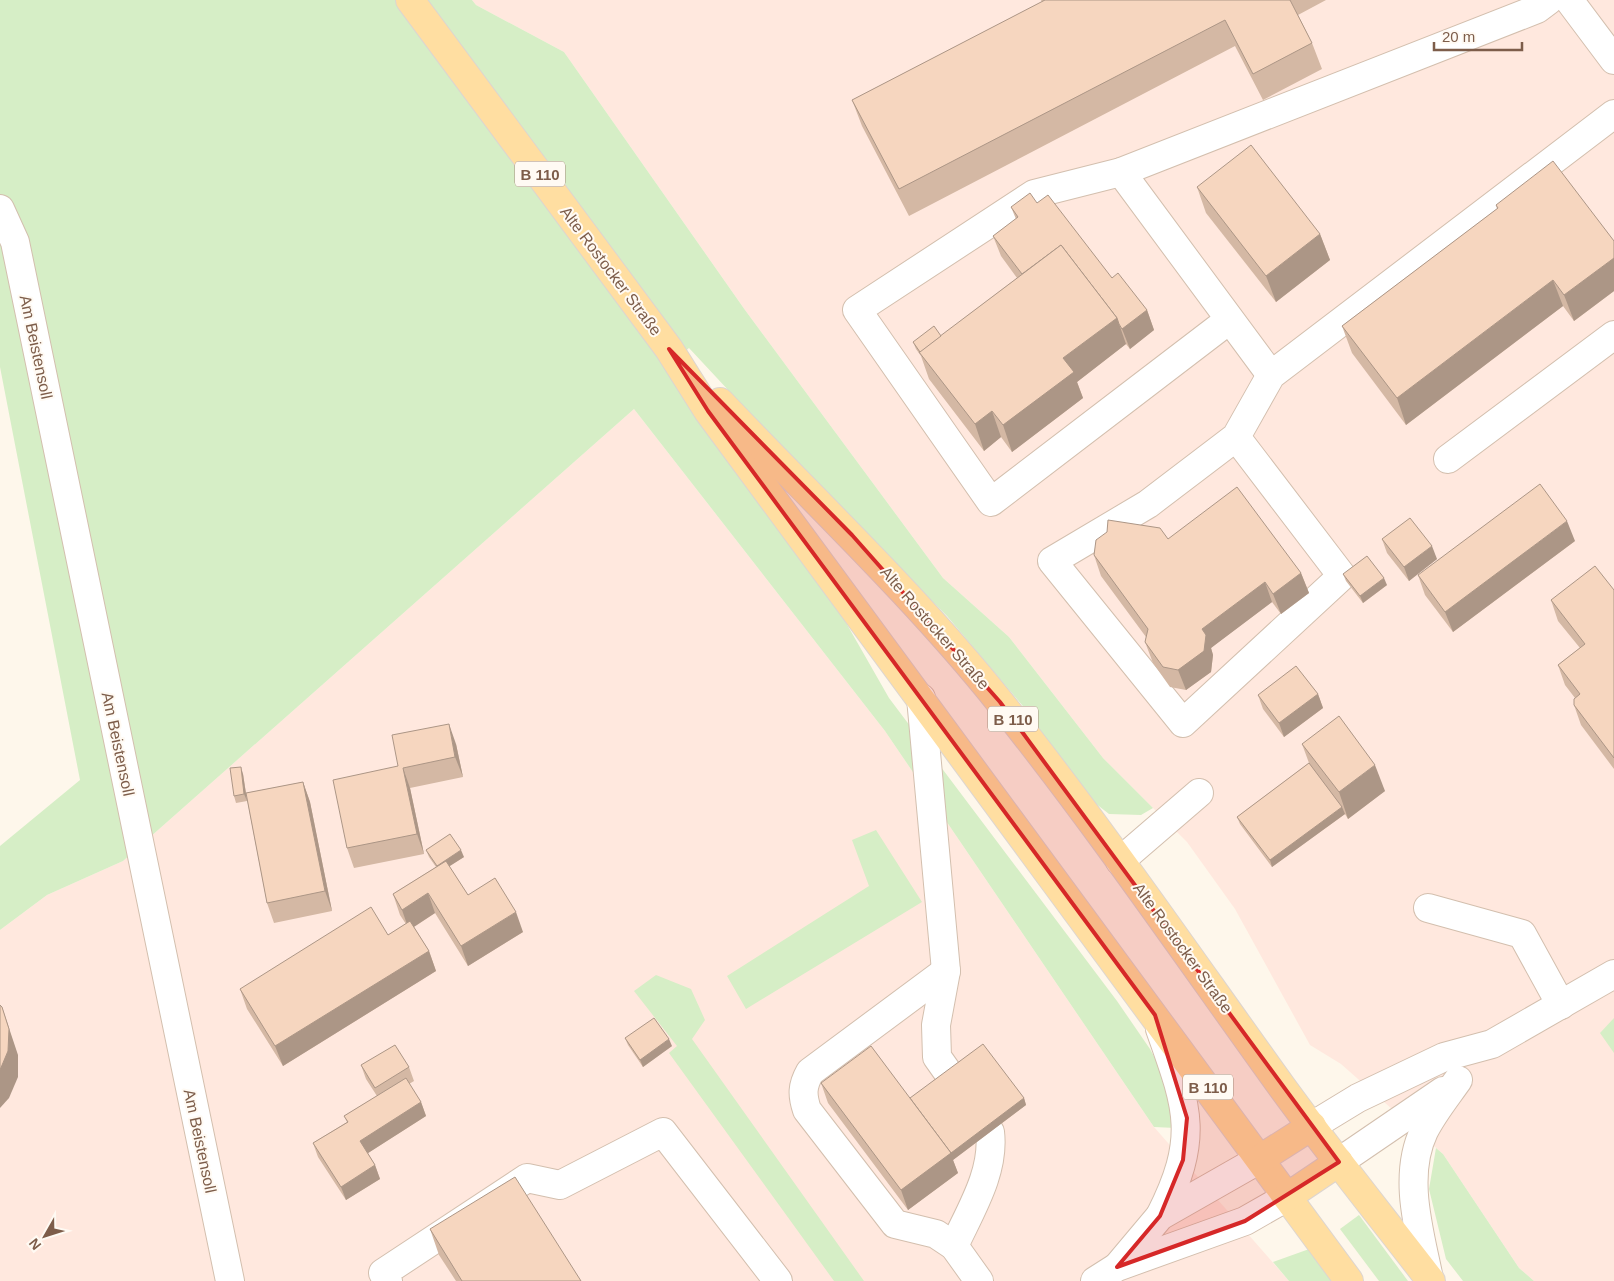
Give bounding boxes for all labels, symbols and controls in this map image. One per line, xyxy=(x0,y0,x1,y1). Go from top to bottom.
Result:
scale bar xyxy=(1434,20,1522,52)
text: 20 m xyxy=(1442,28,1475,45)
road number: B 110 xyxy=(515,162,565,186)
street label: Alte Rostocker Straße xyxy=(557,203,665,339)
street label: Am Beistensoll xyxy=(17,293,55,401)
street label: Alte Rostocker Straße xyxy=(877,563,993,693)
street label: Am Beistensoll xyxy=(99,690,137,798)
road number: B 110 xyxy=(988,706,1038,732)
street label: Alte Rostocker Straße xyxy=(1130,880,1236,1016)
road number: B 110 xyxy=(1183,1074,1233,1100)
street label: Am Beistensoll xyxy=(181,1087,219,1195)
north arrow xyxy=(20,1211,70,1261)
text: N xyxy=(25,1235,44,1253)

